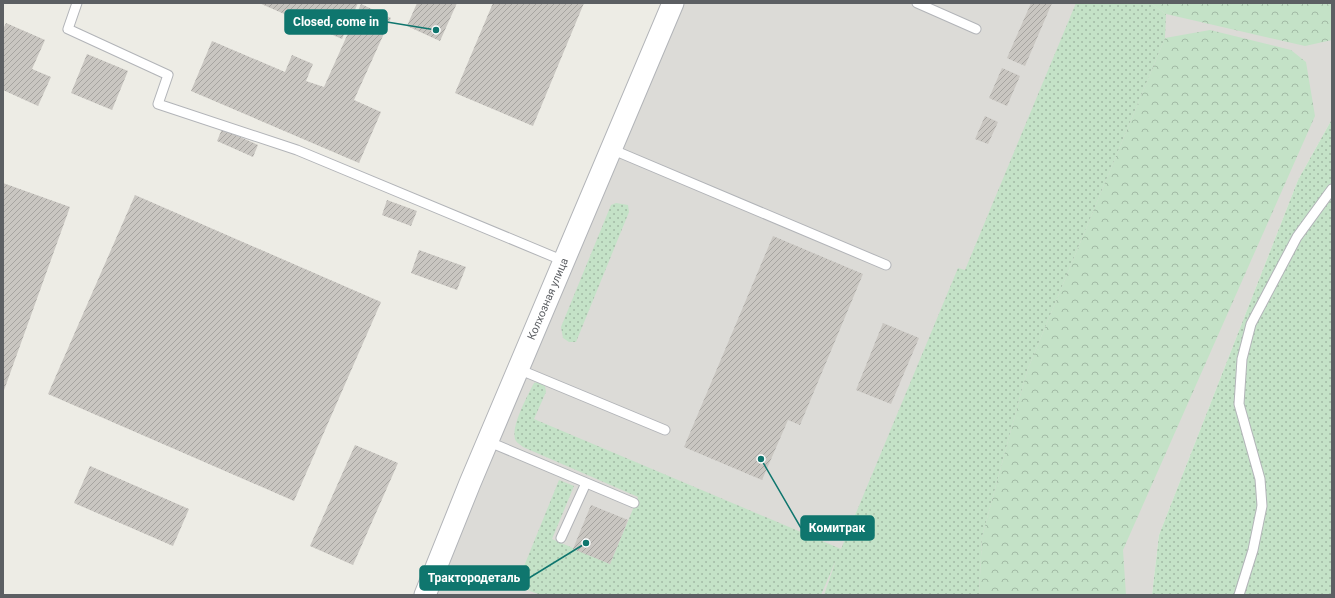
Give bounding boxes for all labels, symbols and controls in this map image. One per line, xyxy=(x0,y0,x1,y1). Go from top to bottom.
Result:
callout: Closed, come in xyxy=(285,10,387,34)
text: Closed, come in xyxy=(293,15,379,29)
street label: Колхозная улица xyxy=(525,256,571,342)
callout: Комитрак xyxy=(801,516,874,540)
text: Комитрак xyxy=(809,521,865,535)
callout: Трактородеталь xyxy=(420,566,529,590)
text: Трактородеталь xyxy=(428,571,521,585)

